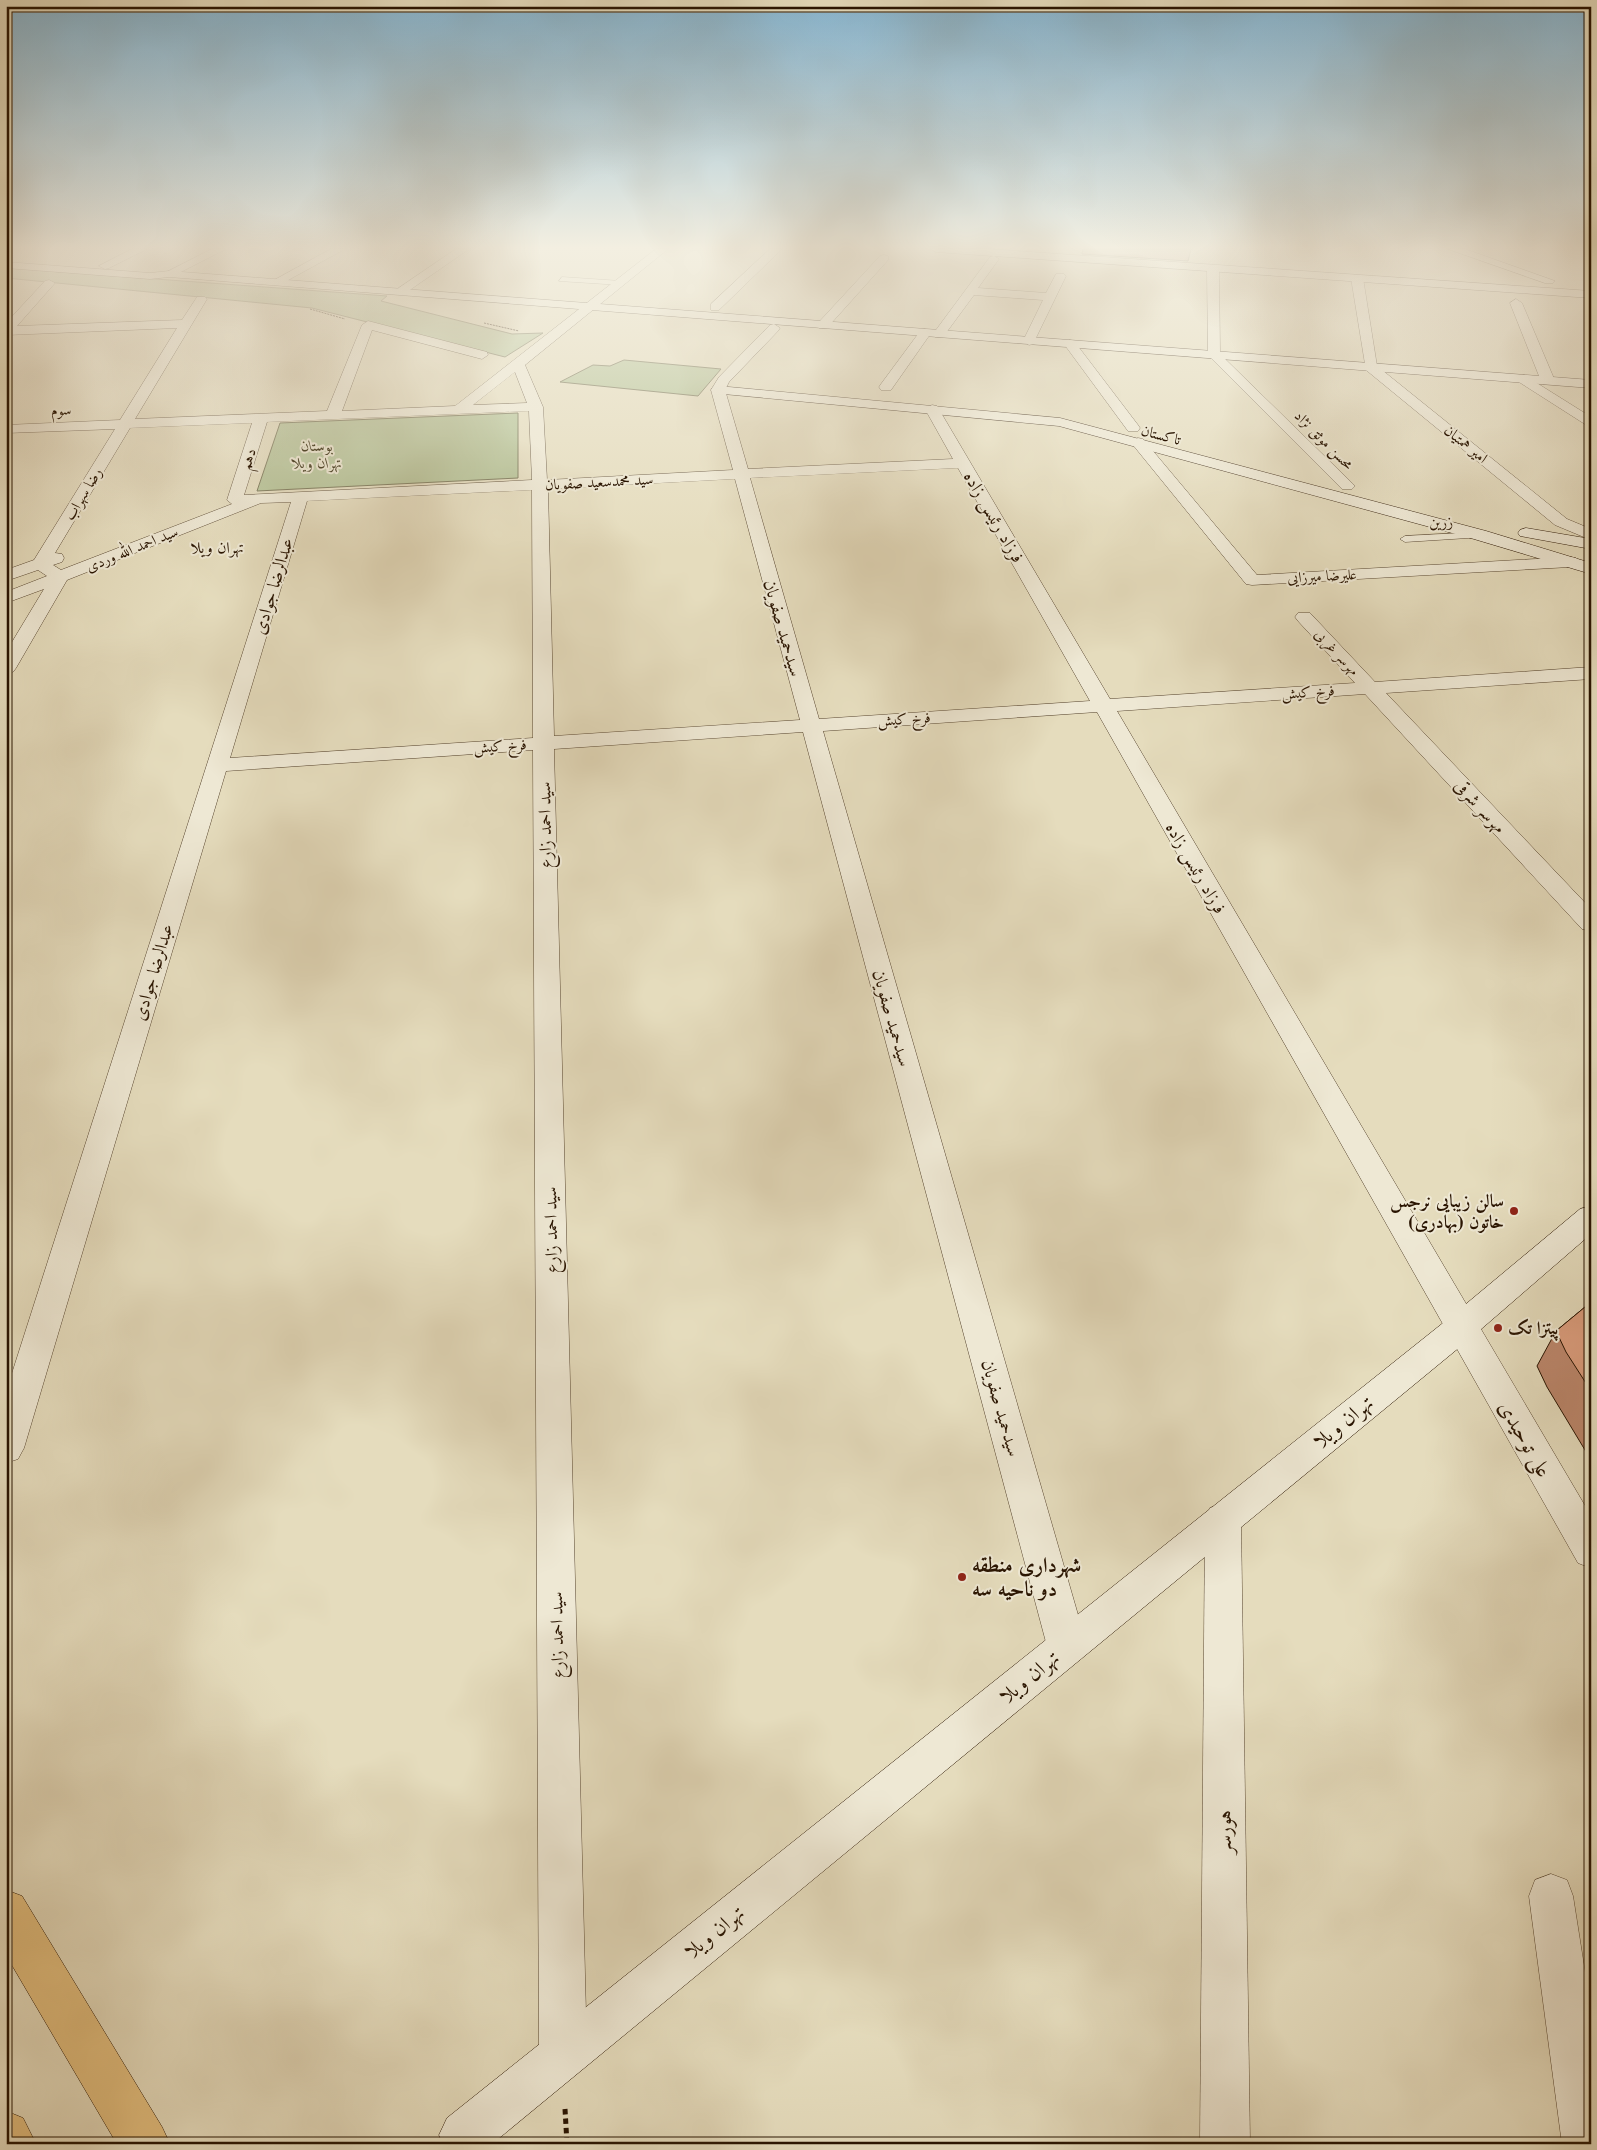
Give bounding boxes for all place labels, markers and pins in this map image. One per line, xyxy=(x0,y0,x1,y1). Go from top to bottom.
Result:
place label: سالن زیبایی نرجس خاتون (بهادری) xyxy=(1390,1193,1504,1234)
marker: سالن زیبایی نرجس خاتون (بهادری) xyxy=(1508,1205,1520,1217)
place label: پیتزا تک xyxy=(1508,1318,1559,1341)
marker: پیتزا تک xyxy=(1492,1322,1504,1334)
place label: شهرداری منطقه دو ناحیه سه xyxy=(972,1556,1081,1601)
marker: شهرداری منطقه دو ناحیه سه xyxy=(956,1571,968,1583)

